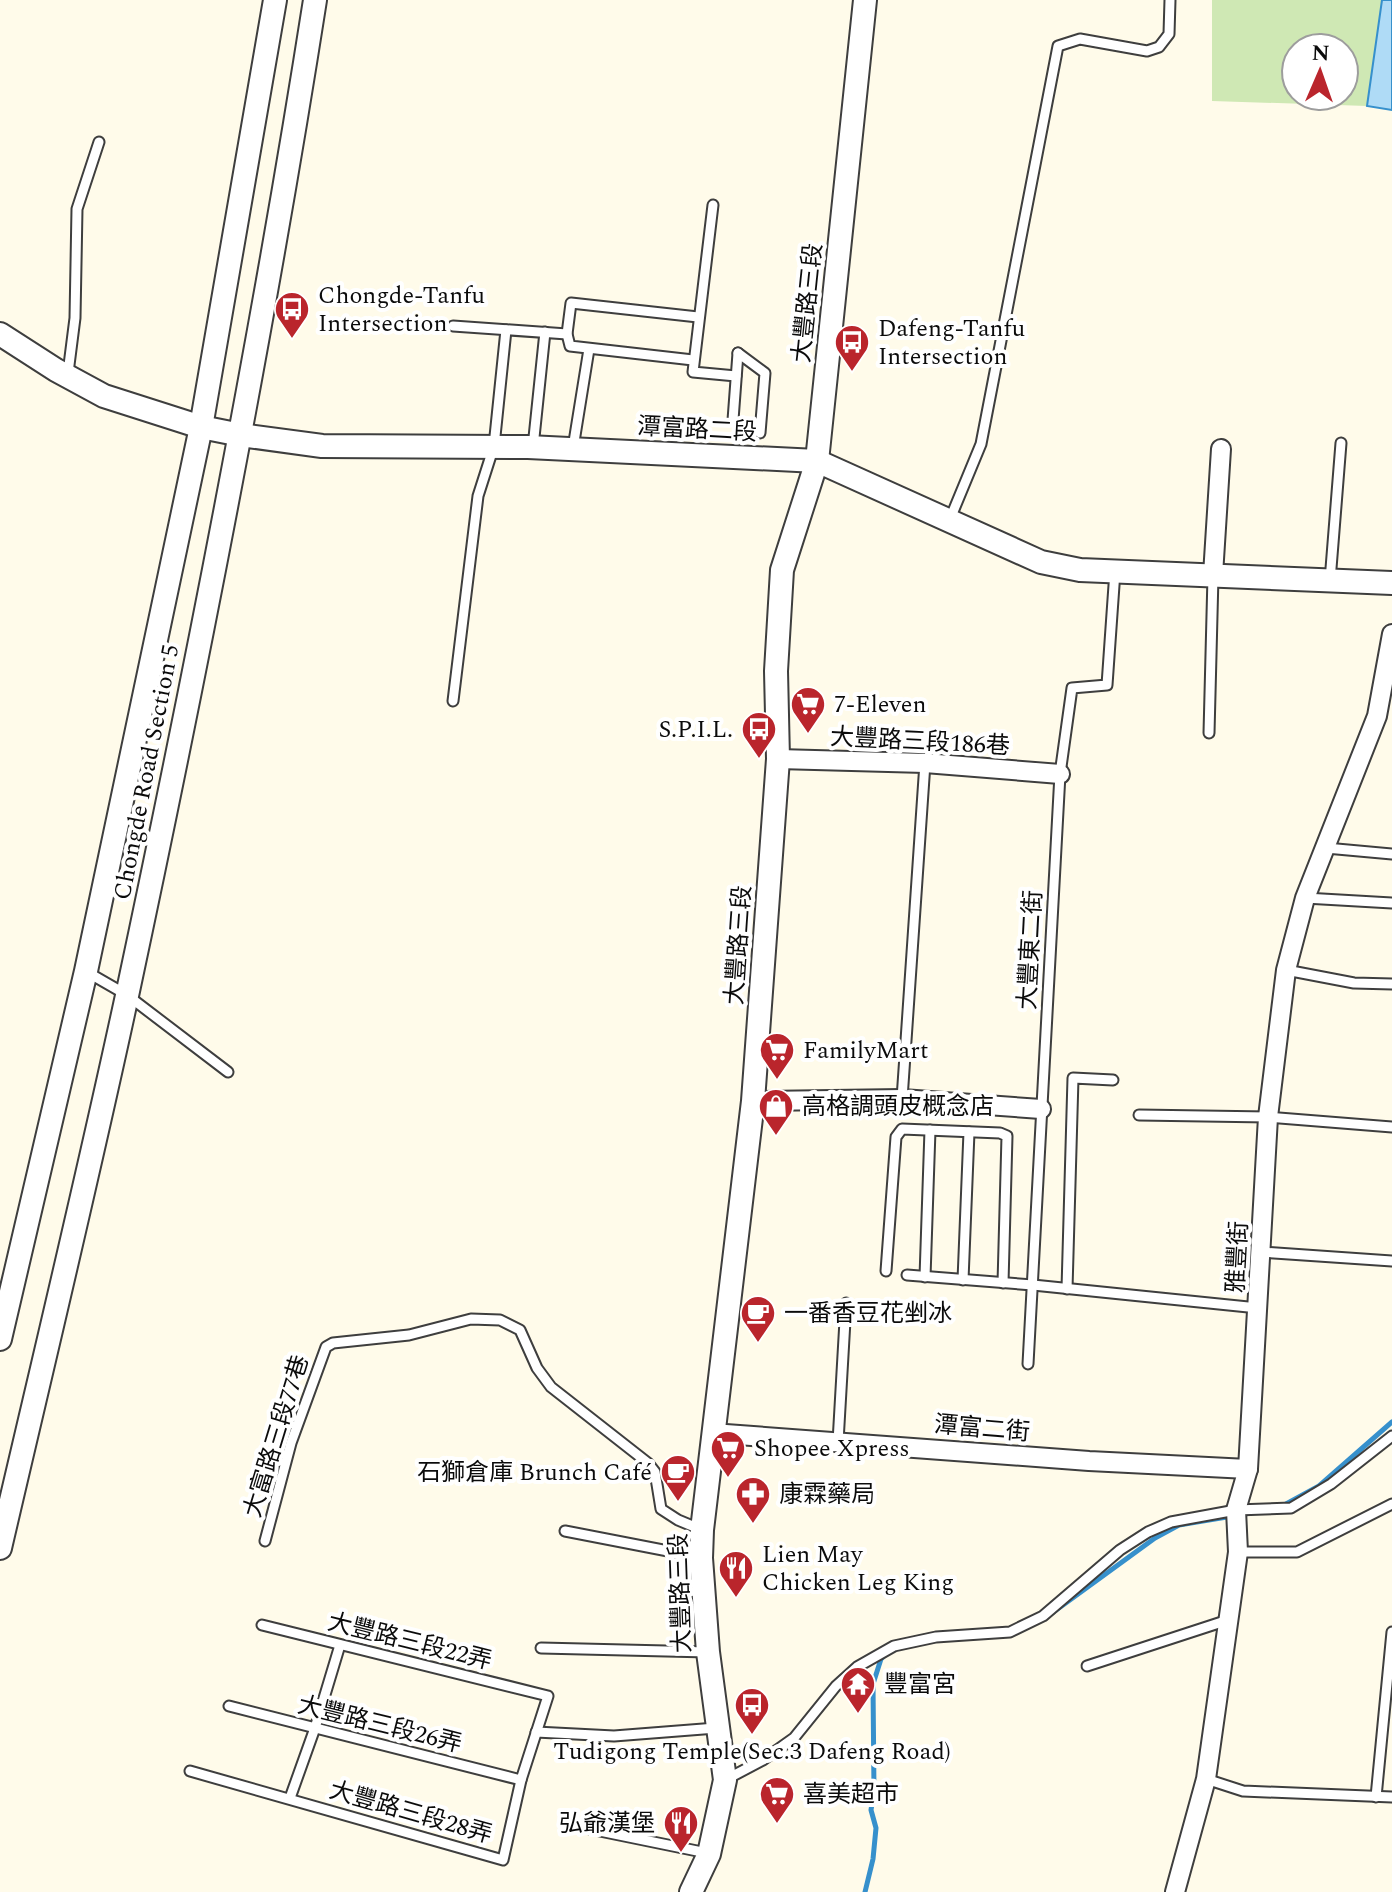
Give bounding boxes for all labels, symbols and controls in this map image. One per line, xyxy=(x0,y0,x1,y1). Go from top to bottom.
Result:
north arrow xyxy=(1280,32,1360,112)
text: N xyxy=(1311,37,1330,70)
street label: 大豐路三段 xyxy=(784,242,832,365)
place label: Chongde-Tanfu Intersection xyxy=(318,278,485,342)
bus stop icon: Chongde-Tanfu Intersection xyxy=(273,290,311,340)
place label: Dafeng-Tanfu Intersection xyxy=(878,311,1025,375)
bus stop icon: Dafeng-Tanfu Intersection xyxy=(833,323,871,373)
street label: 潭富路二段 xyxy=(636,409,758,451)
street label: Chongde Road Section 5 xyxy=(105,641,189,903)
supermarket icon: 7-Eleven xyxy=(789,685,827,735)
place label: 7-Eleven xyxy=(834,687,926,723)
bus stop icon: S.P.I.L. xyxy=(740,710,778,760)
place label: S.P.I.L. xyxy=(659,712,733,748)
street label: 大豐路三段186巷 xyxy=(829,719,1011,765)
street label: 大豐路三段 xyxy=(717,884,761,1006)
street label: 大豐東二街 xyxy=(1010,889,1052,1011)
supermarket icon: FamilyMart xyxy=(758,1031,796,1081)
place label: FamilyMart xyxy=(803,1033,928,1069)
shop icon: 高格調頭皮概念店 xyxy=(757,1087,795,1137)
place label: 高格調頭皮概念店 xyxy=(802,1089,994,1125)
street label: 雅豐街 xyxy=(1218,1220,1258,1294)
cafe icon: 一番香豆花剉冰 xyxy=(739,1294,777,1344)
place label: 一番香豆花剉冰 xyxy=(784,1296,952,1332)
street label: 大富路三段77巷 xyxy=(235,1351,319,1522)
street label: 潭富二街 xyxy=(933,1407,1031,1451)
supermarket icon: Shopee Xpress xyxy=(709,1429,747,1479)
place label: Shopee Xpress xyxy=(754,1431,910,1467)
cafe icon: 石獅倉庫 Brunch Café xyxy=(659,1453,697,1503)
place label: 石獅倉庫 Brunch Café xyxy=(417,1455,652,1491)
pharmacy icon: 康霖藥局 xyxy=(734,1475,772,1525)
place label: 康霖藥局 xyxy=(779,1477,875,1513)
street label: 大豐路三段 xyxy=(661,1532,701,1654)
place label: Lien May Chicken Leg King xyxy=(762,1537,954,1601)
restaurant icon: Lien May Chicken Leg King xyxy=(717,1549,755,1599)
street label: 大豐路三段22弄 xyxy=(324,1604,496,1680)
temple icon: 豐富宮 xyxy=(839,1665,877,1715)
place label: 豐富宮 xyxy=(884,1667,956,1703)
bus stop icon: Tudigong Temple(Sec.3 Dafeng Road) xyxy=(733,1686,771,1736)
street label: 大豐路三段26弄 xyxy=(294,1687,466,1763)
place label: Tudigong Temple(Sec.3 Dafeng Road) xyxy=(553,1734,951,1770)
street label: 大豐路三段28弄 xyxy=(325,1773,496,1853)
supermarket icon: 喜美超市 xyxy=(758,1775,796,1825)
place label: 喜美超市 xyxy=(803,1777,899,1813)
restaurant icon: 弘爺漢堡 xyxy=(662,1804,700,1854)
place label: 弘爺漢堡 xyxy=(559,1806,655,1842)

